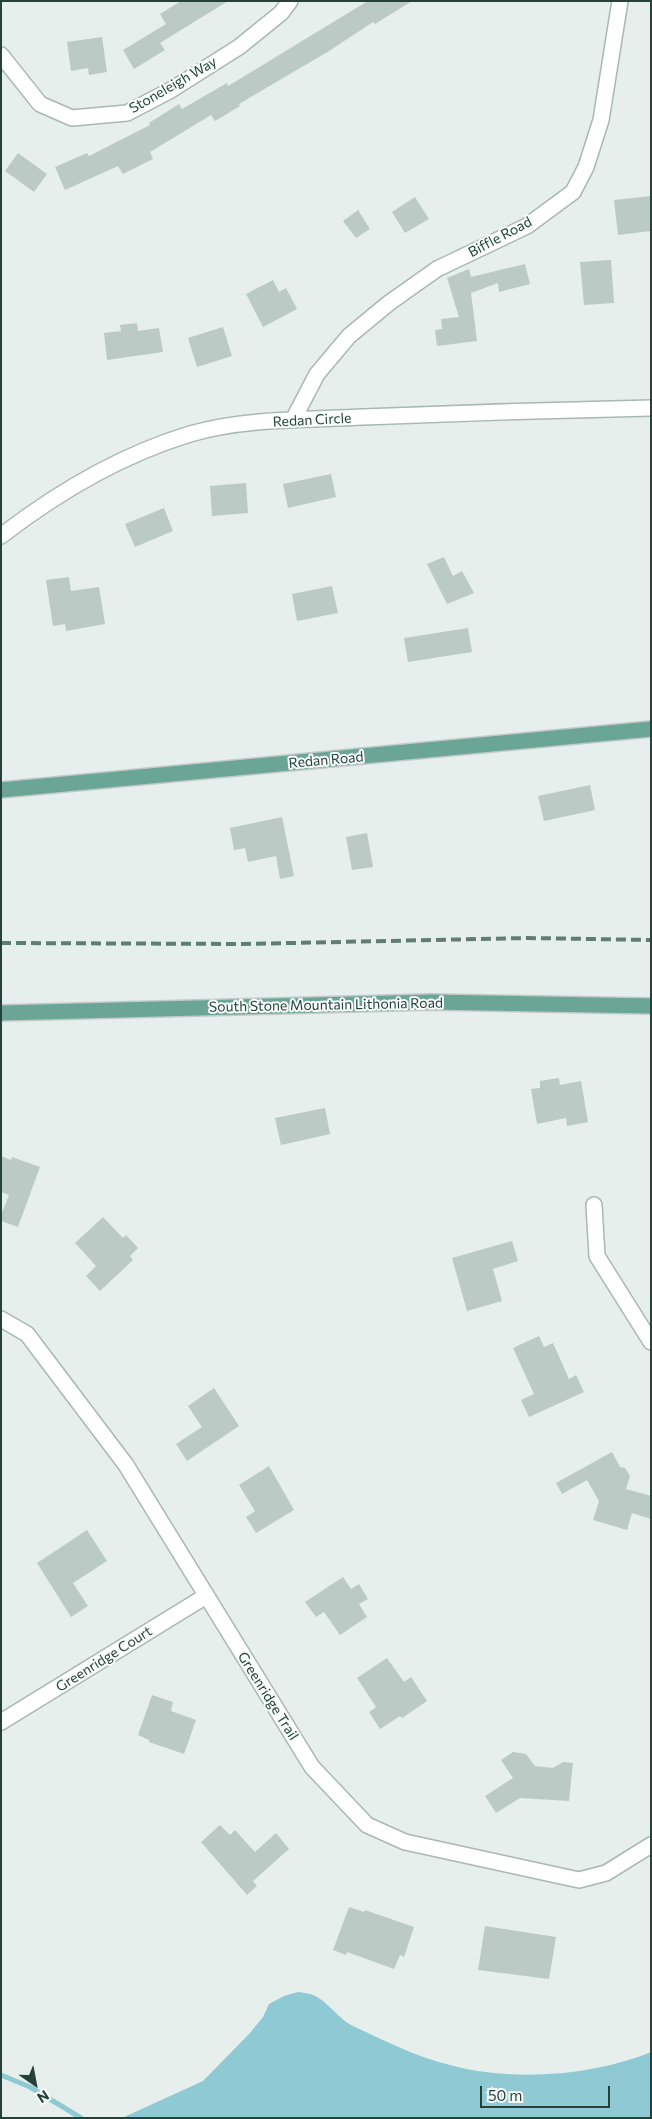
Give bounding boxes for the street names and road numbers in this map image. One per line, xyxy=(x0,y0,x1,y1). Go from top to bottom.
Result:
street label: Stoneleigh Way xyxy=(126,53,220,117)
street label: Biffle Road xyxy=(465,213,535,261)
street label: Redan Circle xyxy=(272,410,352,430)
street label: Redan Road xyxy=(288,748,364,772)
street label: South Stone Mountain Lithonia Road xyxy=(209,995,443,1015)
street label: Greenridge Court xyxy=(53,1623,155,1695)
street label: Greenridge Trail xyxy=(234,1649,302,1743)

